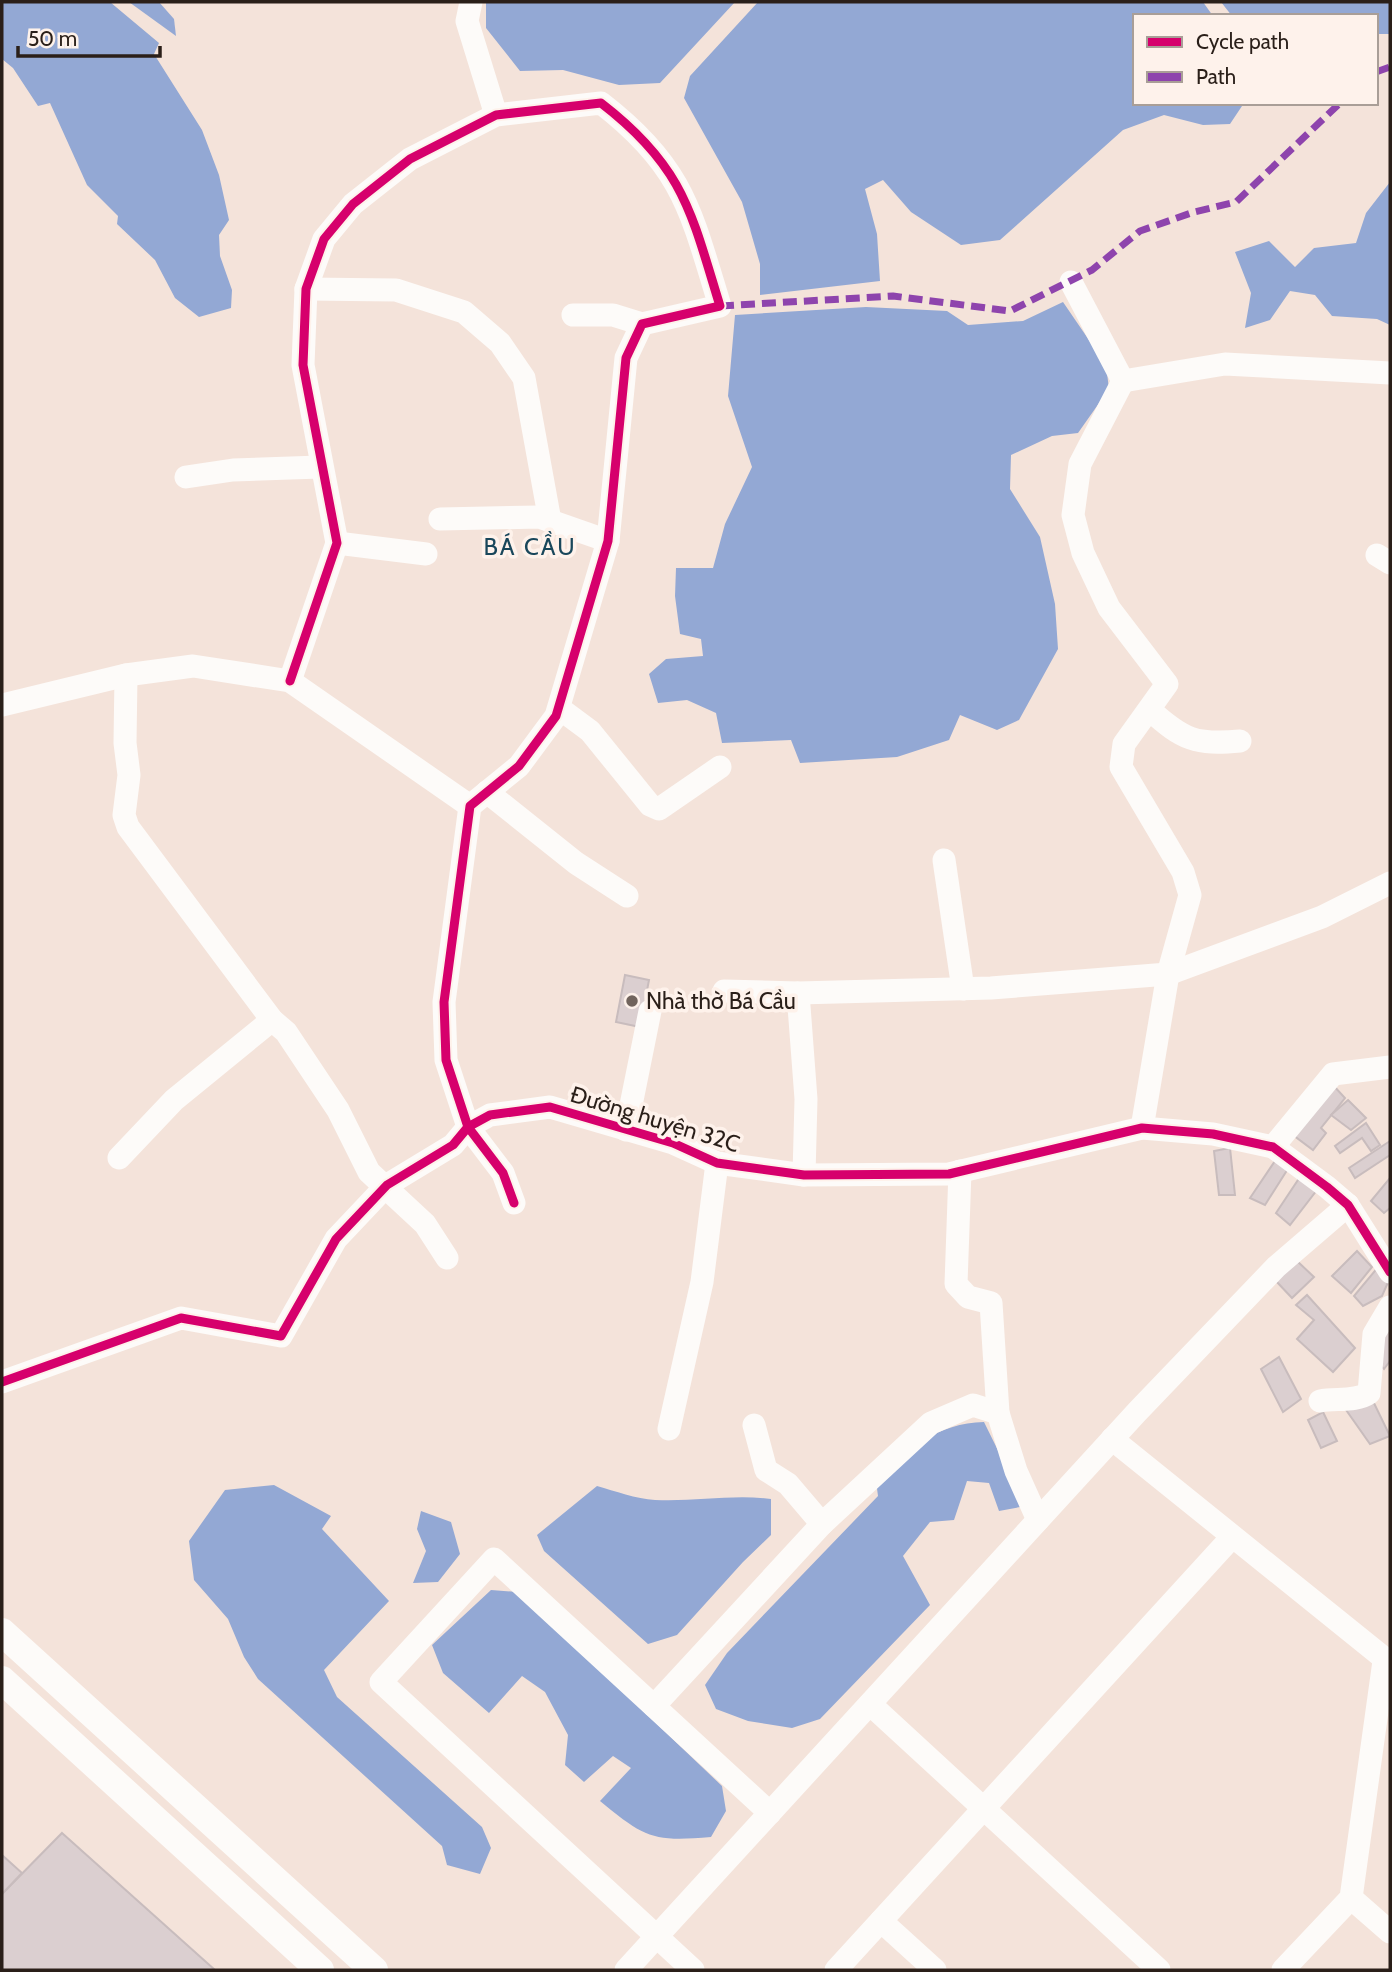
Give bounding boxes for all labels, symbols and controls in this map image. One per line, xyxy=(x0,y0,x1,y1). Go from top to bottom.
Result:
scale bar xyxy=(18,14,159,58)
legend xyxy=(1133,14,1378,105)
text: 50 m xyxy=(28,26,77,51)
text: Cycle path xyxy=(1196,29,1289,54)
text: Path xyxy=(1196,64,1236,89)
district label: BÁ CẦU xyxy=(483,531,577,561)
place label: Nhà thờ Bá Cầu xyxy=(646,987,796,1015)
marker: Nhà thờ Bá Cầu xyxy=(624,993,640,1009)
street label: Đường huyện 32C xyxy=(567,1080,743,1158)

